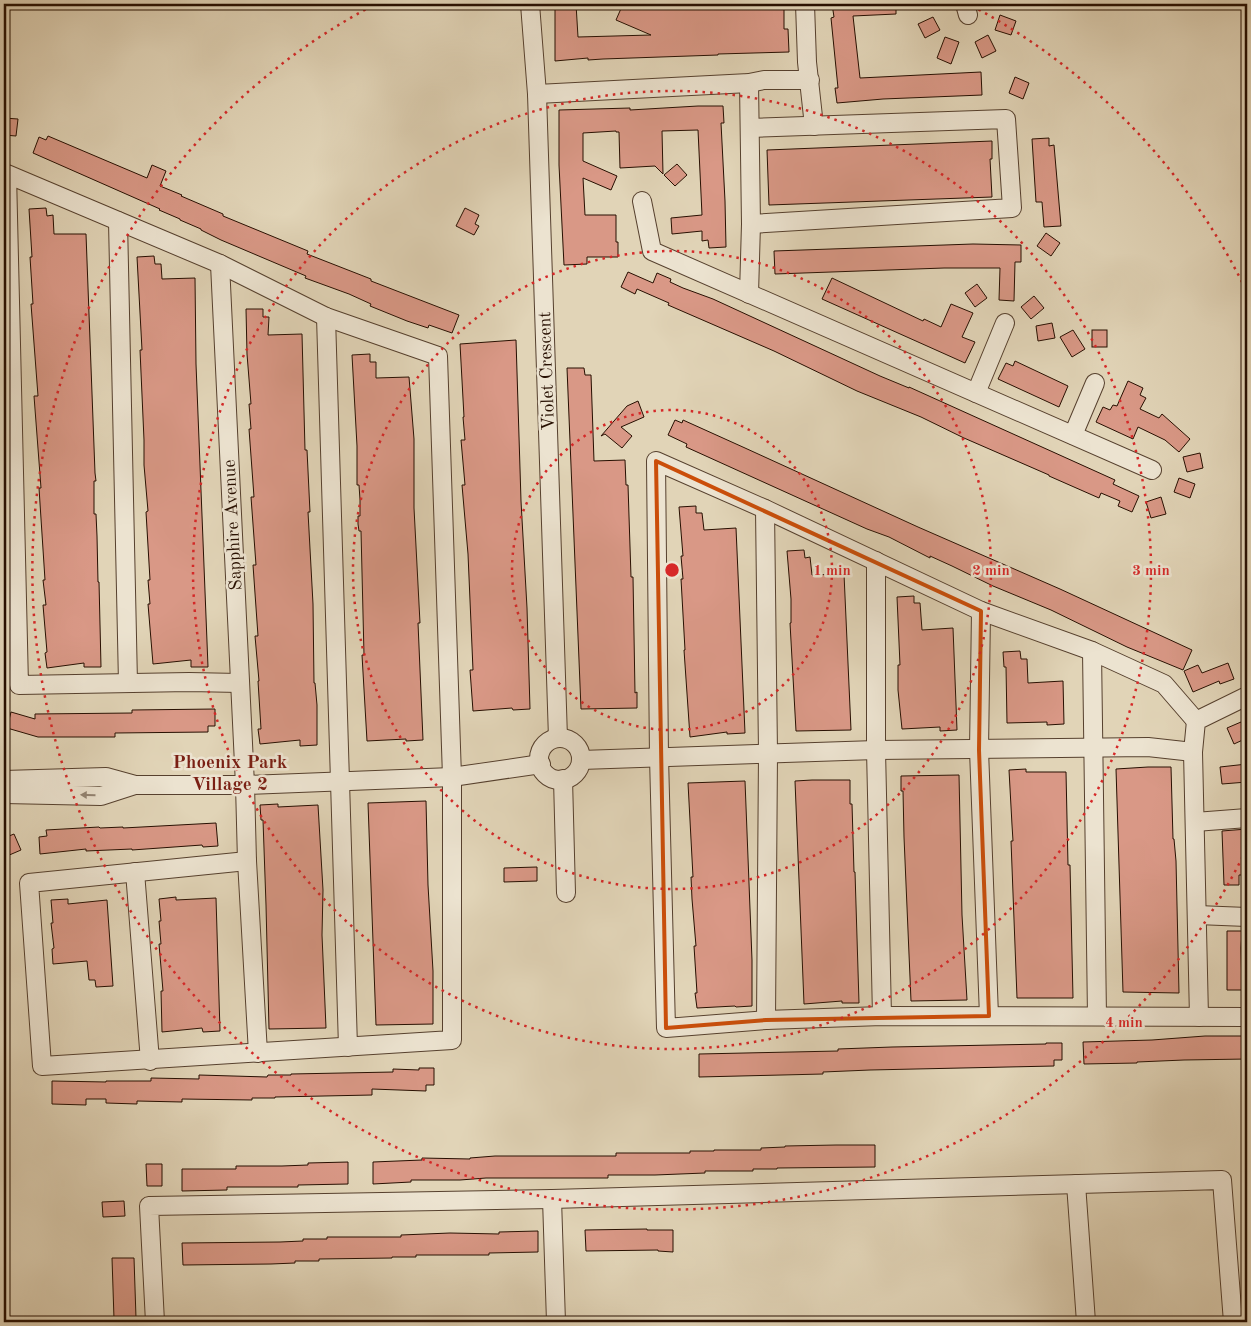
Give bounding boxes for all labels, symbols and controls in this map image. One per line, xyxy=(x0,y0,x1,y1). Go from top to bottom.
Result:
street label: Violet Crescent xyxy=(536,311,558,431)
street label: Sapphire Avenue xyxy=(221,459,245,591)
centre of rings xyxy=(663,561,681,579)
text: 1 min xyxy=(813,564,851,579)
text: 2 min xyxy=(972,564,1010,579)
text: 3 min xyxy=(1132,564,1170,579)
district label: Phoenix Park Village 2 xyxy=(173,754,288,795)
one-way arrow xyxy=(80,791,96,799)
text: 4 min xyxy=(1105,1016,1143,1031)

